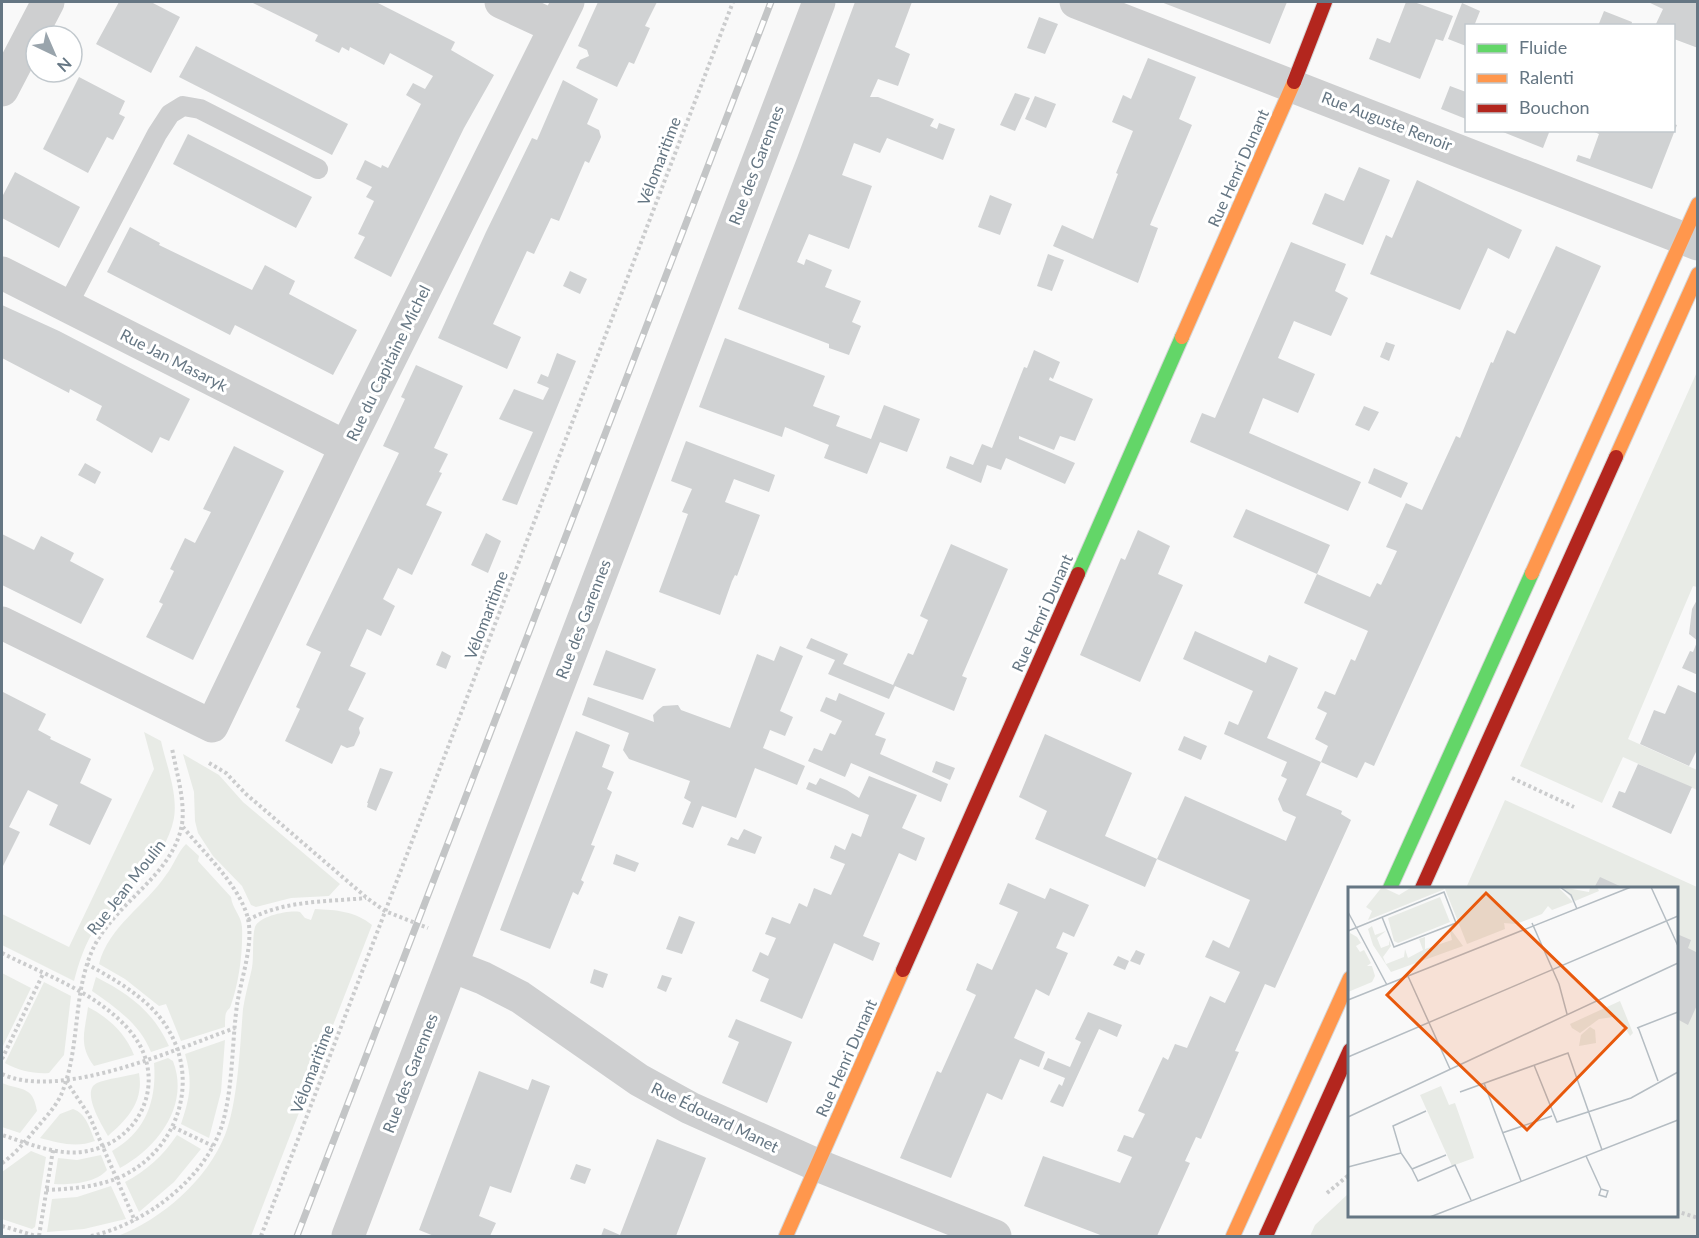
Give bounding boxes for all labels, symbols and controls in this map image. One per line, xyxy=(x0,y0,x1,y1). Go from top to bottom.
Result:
north arrow xyxy=(24,24,84,84)
legend xyxy=(1465,24,1675,132)
text: Fluide xyxy=(1519,36,1567,58)
text: N xyxy=(54,54,76,76)
text: Ralenti xyxy=(1519,66,1574,88)
street label: Rue Auguste Renoir xyxy=(1319,87,1455,154)
text: Bouchon xyxy=(1519,96,1590,118)
street label: Rue des Garennes xyxy=(724,102,787,227)
street label: Rue Henri Dunant xyxy=(1203,106,1272,230)
street label: Vélomaritime xyxy=(633,114,684,208)
street label: Rue du Capitaine Michel xyxy=(342,282,434,444)
street label: Rue Jan Masaryk xyxy=(117,324,232,395)
street label: Rue Henri Dunant xyxy=(1007,551,1076,675)
street label: Rue des Garennes xyxy=(551,556,614,681)
street label: Vélomaritime xyxy=(460,568,511,662)
street label: Rue Jean Moulin xyxy=(82,835,169,938)
inset map xyxy=(1348,887,1678,1217)
street label: Rue Henri Dunant xyxy=(811,996,880,1120)
street label: Rue des Garennes xyxy=(378,1010,441,1135)
street label: Vélomaritime xyxy=(286,1022,337,1116)
street label: Rue Édouard Manet xyxy=(649,1078,782,1156)

